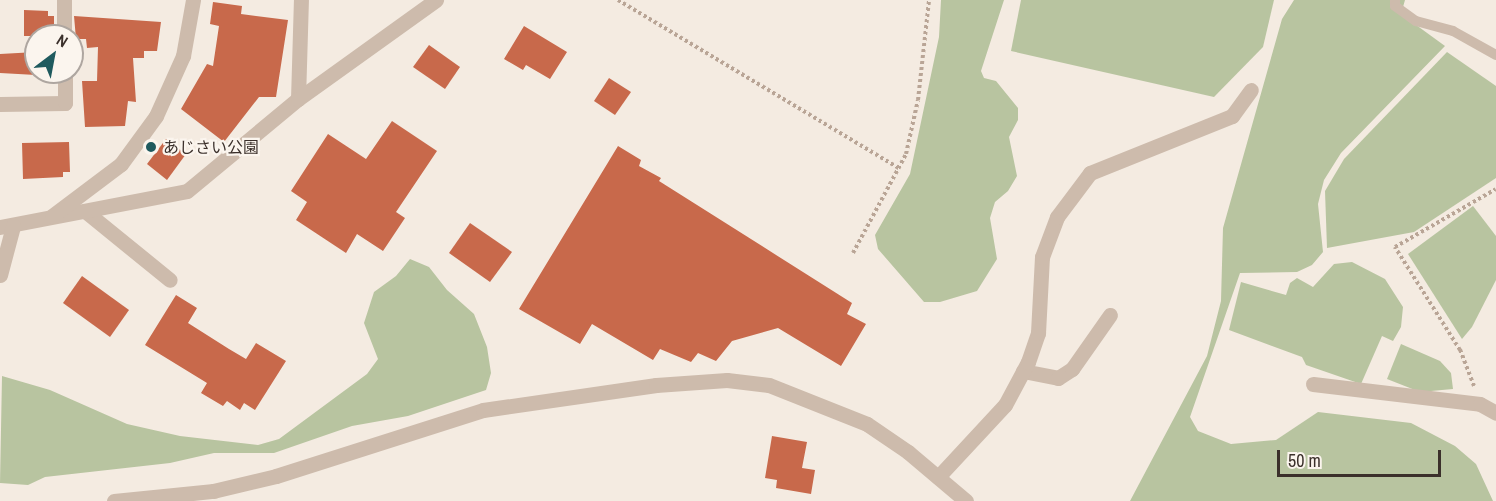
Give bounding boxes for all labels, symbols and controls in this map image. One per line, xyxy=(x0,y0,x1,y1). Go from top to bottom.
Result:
north arrow xyxy=(24,24,84,84)
text: N xyxy=(53,29,72,52)
place label: あじさい公園 xyxy=(163,137,259,157)
marker: あじさい公園 xyxy=(144,140,158,154)
scale bar xyxy=(1280,438,1444,476)
text: 50 m xyxy=(1288,448,1321,473)

